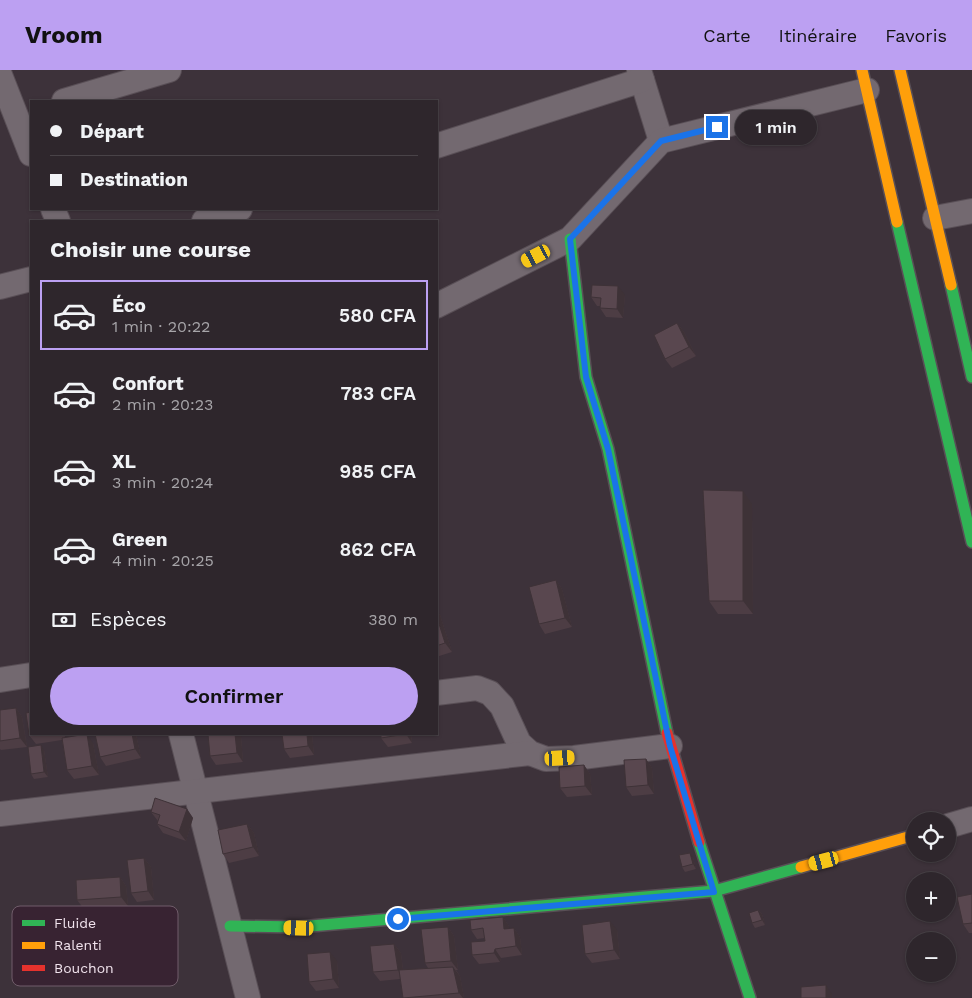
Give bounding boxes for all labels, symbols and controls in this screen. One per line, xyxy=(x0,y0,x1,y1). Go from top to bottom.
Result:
text: Vroom xyxy=(25,21,103,49)
text: Carte xyxy=(703,25,751,46)
text: Itinéraire xyxy=(779,25,857,46)
text: Favoris xyxy=(885,25,947,46)
callout: 1 min xyxy=(734,110,817,144)
route end xyxy=(706,116,728,138)
text: 1 min xyxy=(755,118,797,137)
text: Départ xyxy=(80,120,144,143)
text: Destination xyxy=(80,168,188,191)
text: Choisir une course xyxy=(50,237,251,262)
car xyxy=(519,243,552,269)
icon: car xyxy=(52,293,97,338)
text: Éco xyxy=(112,294,146,317)
text: 580 CFA xyxy=(339,304,416,327)
text: 1 min · 20:22 xyxy=(112,317,210,336)
icon: car xyxy=(52,371,97,416)
text: Confort xyxy=(112,372,183,395)
text: 783 CFA xyxy=(340,382,416,405)
text: 2 min · 20:23 xyxy=(112,395,213,414)
icon: car xyxy=(52,449,97,494)
text: XL xyxy=(112,450,136,473)
text: 985 CFA xyxy=(339,460,416,483)
text: 3 min · 20:24 xyxy=(112,473,213,492)
icon: car xyxy=(52,527,97,572)
text: Green xyxy=(112,528,168,551)
text: 862 CFA xyxy=(339,538,416,561)
text: 4 min · 20:25 xyxy=(112,551,214,570)
icon: cash xyxy=(50,606,78,634)
text: Espèces xyxy=(90,608,167,631)
text: 380 m xyxy=(368,610,418,629)
button: Confirmer xyxy=(50,667,418,725)
car xyxy=(544,750,575,766)
map controls xyxy=(906,812,956,982)
button: locate xyxy=(906,812,956,862)
car xyxy=(807,850,840,872)
button: + xyxy=(906,872,956,922)
legend xyxy=(12,906,178,986)
route start xyxy=(387,908,409,930)
text: Fluide xyxy=(54,915,96,931)
car xyxy=(283,920,314,936)
button: − xyxy=(906,932,956,982)
text: Ralenti xyxy=(54,937,102,953)
text: Bouchon xyxy=(54,960,114,976)

